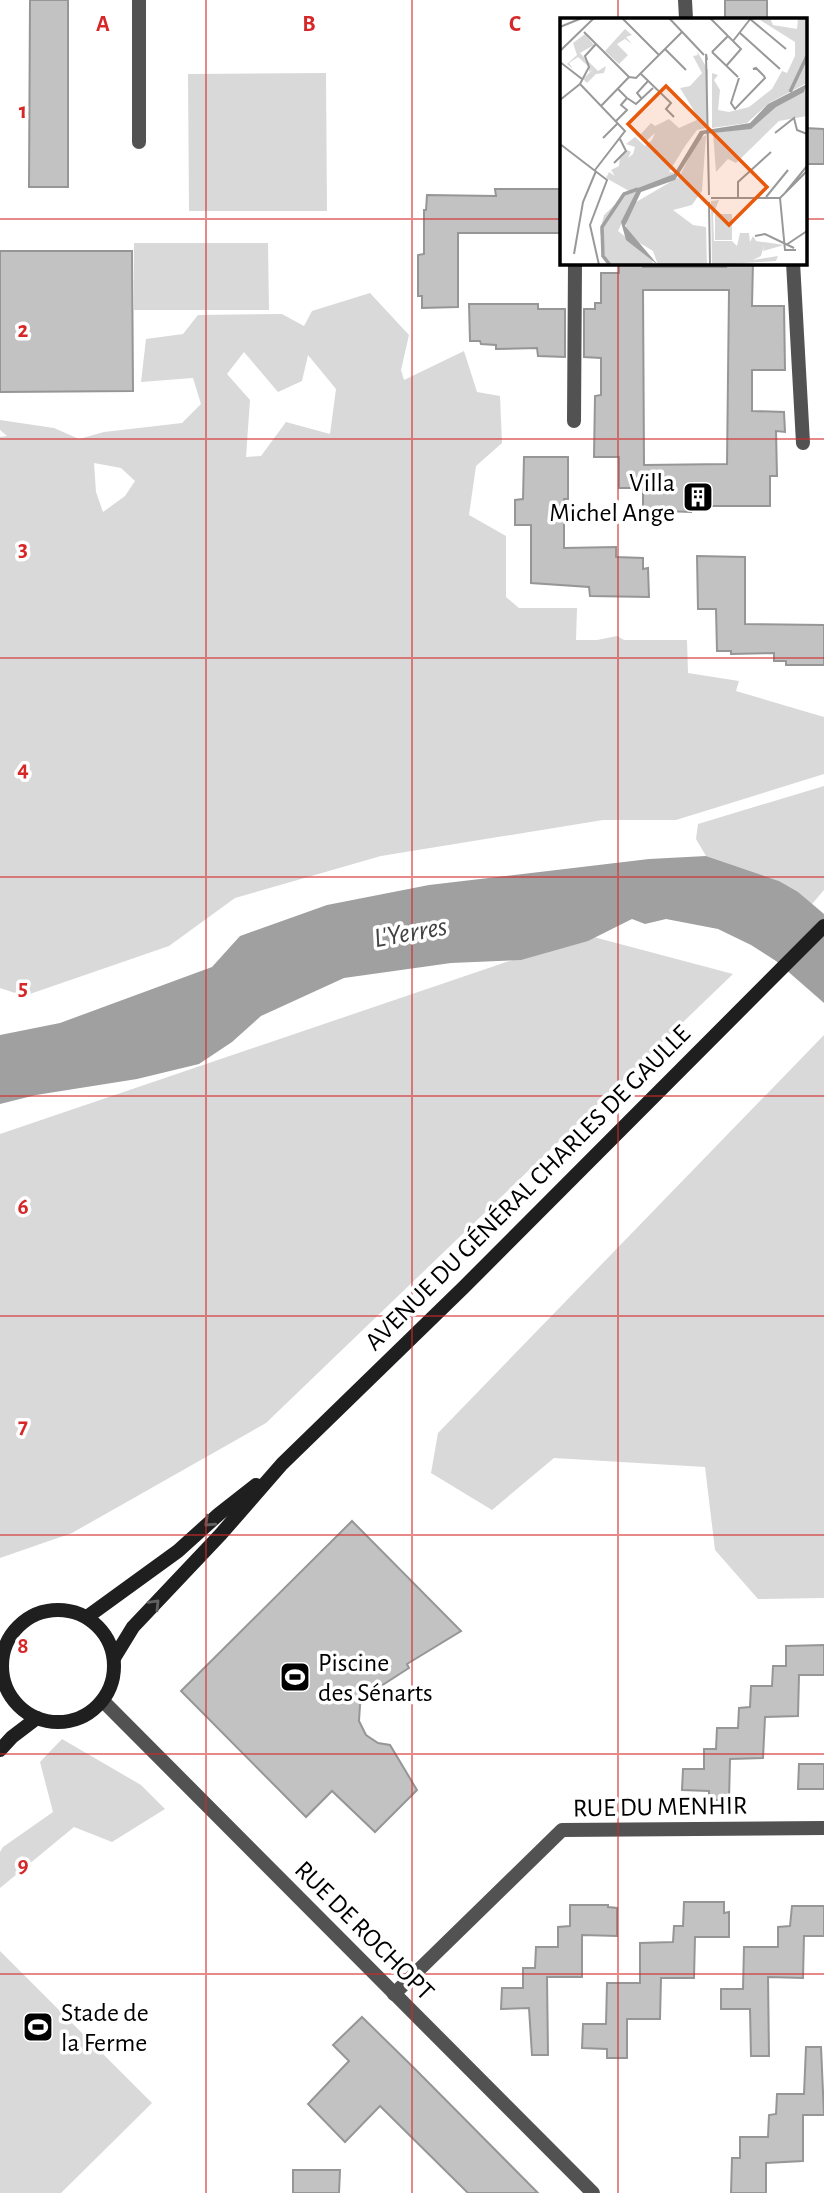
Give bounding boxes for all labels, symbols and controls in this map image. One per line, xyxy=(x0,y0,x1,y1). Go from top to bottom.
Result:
text: A xyxy=(96,13,110,36)
text: B xyxy=(302,13,316,36)
text: C xyxy=(509,13,521,36)
inset map xyxy=(560,18,806,264)
text: 1 xyxy=(19,100,27,123)
text: 2 xyxy=(18,319,29,342)
place label: Villa Michel Ange xyxy=(549,470,675,526)
building icon: Villa Michel Ange xyxy=(681,480,715,514)
text: 3 xyxy=(18,538,28,561)
text: 4 xyxy=(17,758,29,781)
water label: L'Yerres xyxy=(372,913,449,953)
text: 5 xyxy=(18,977,28,1000)
street label: AVENUE DU GÉNÉRAL CHARLES DE GAULLE xyxy=(359,1019,695,1355)
text: 6 xyxy=(17,1196,29,1219)
text: 7 xyxy=(18,1415,28,1438)
one-way arrow xyxy=(204,1514,217,1526)
one-way arrow xyxy=(146,1599,159,1612)
text: 8 xyxy=(17,1635,29,1658)
place label: Piscine des Sénarts xyxy=(318,1650,433,1706)
sports icon: Piscine des Sénarts xyxy=(278,1660,312,1694)
street label: RUE DU MENHIR xyxy=(573,1792,747,1822)
text: 9 xyxy=(17,1854,29,1877)
street label: RUE DE ROCHOPT xyxy=(290,1856,439,2005)
place label: Stade de la Ferme xyxy=(61,2000,149,2056)
sports icon: Stade de la Ferme xyxy=(21,2010,55,2044)

